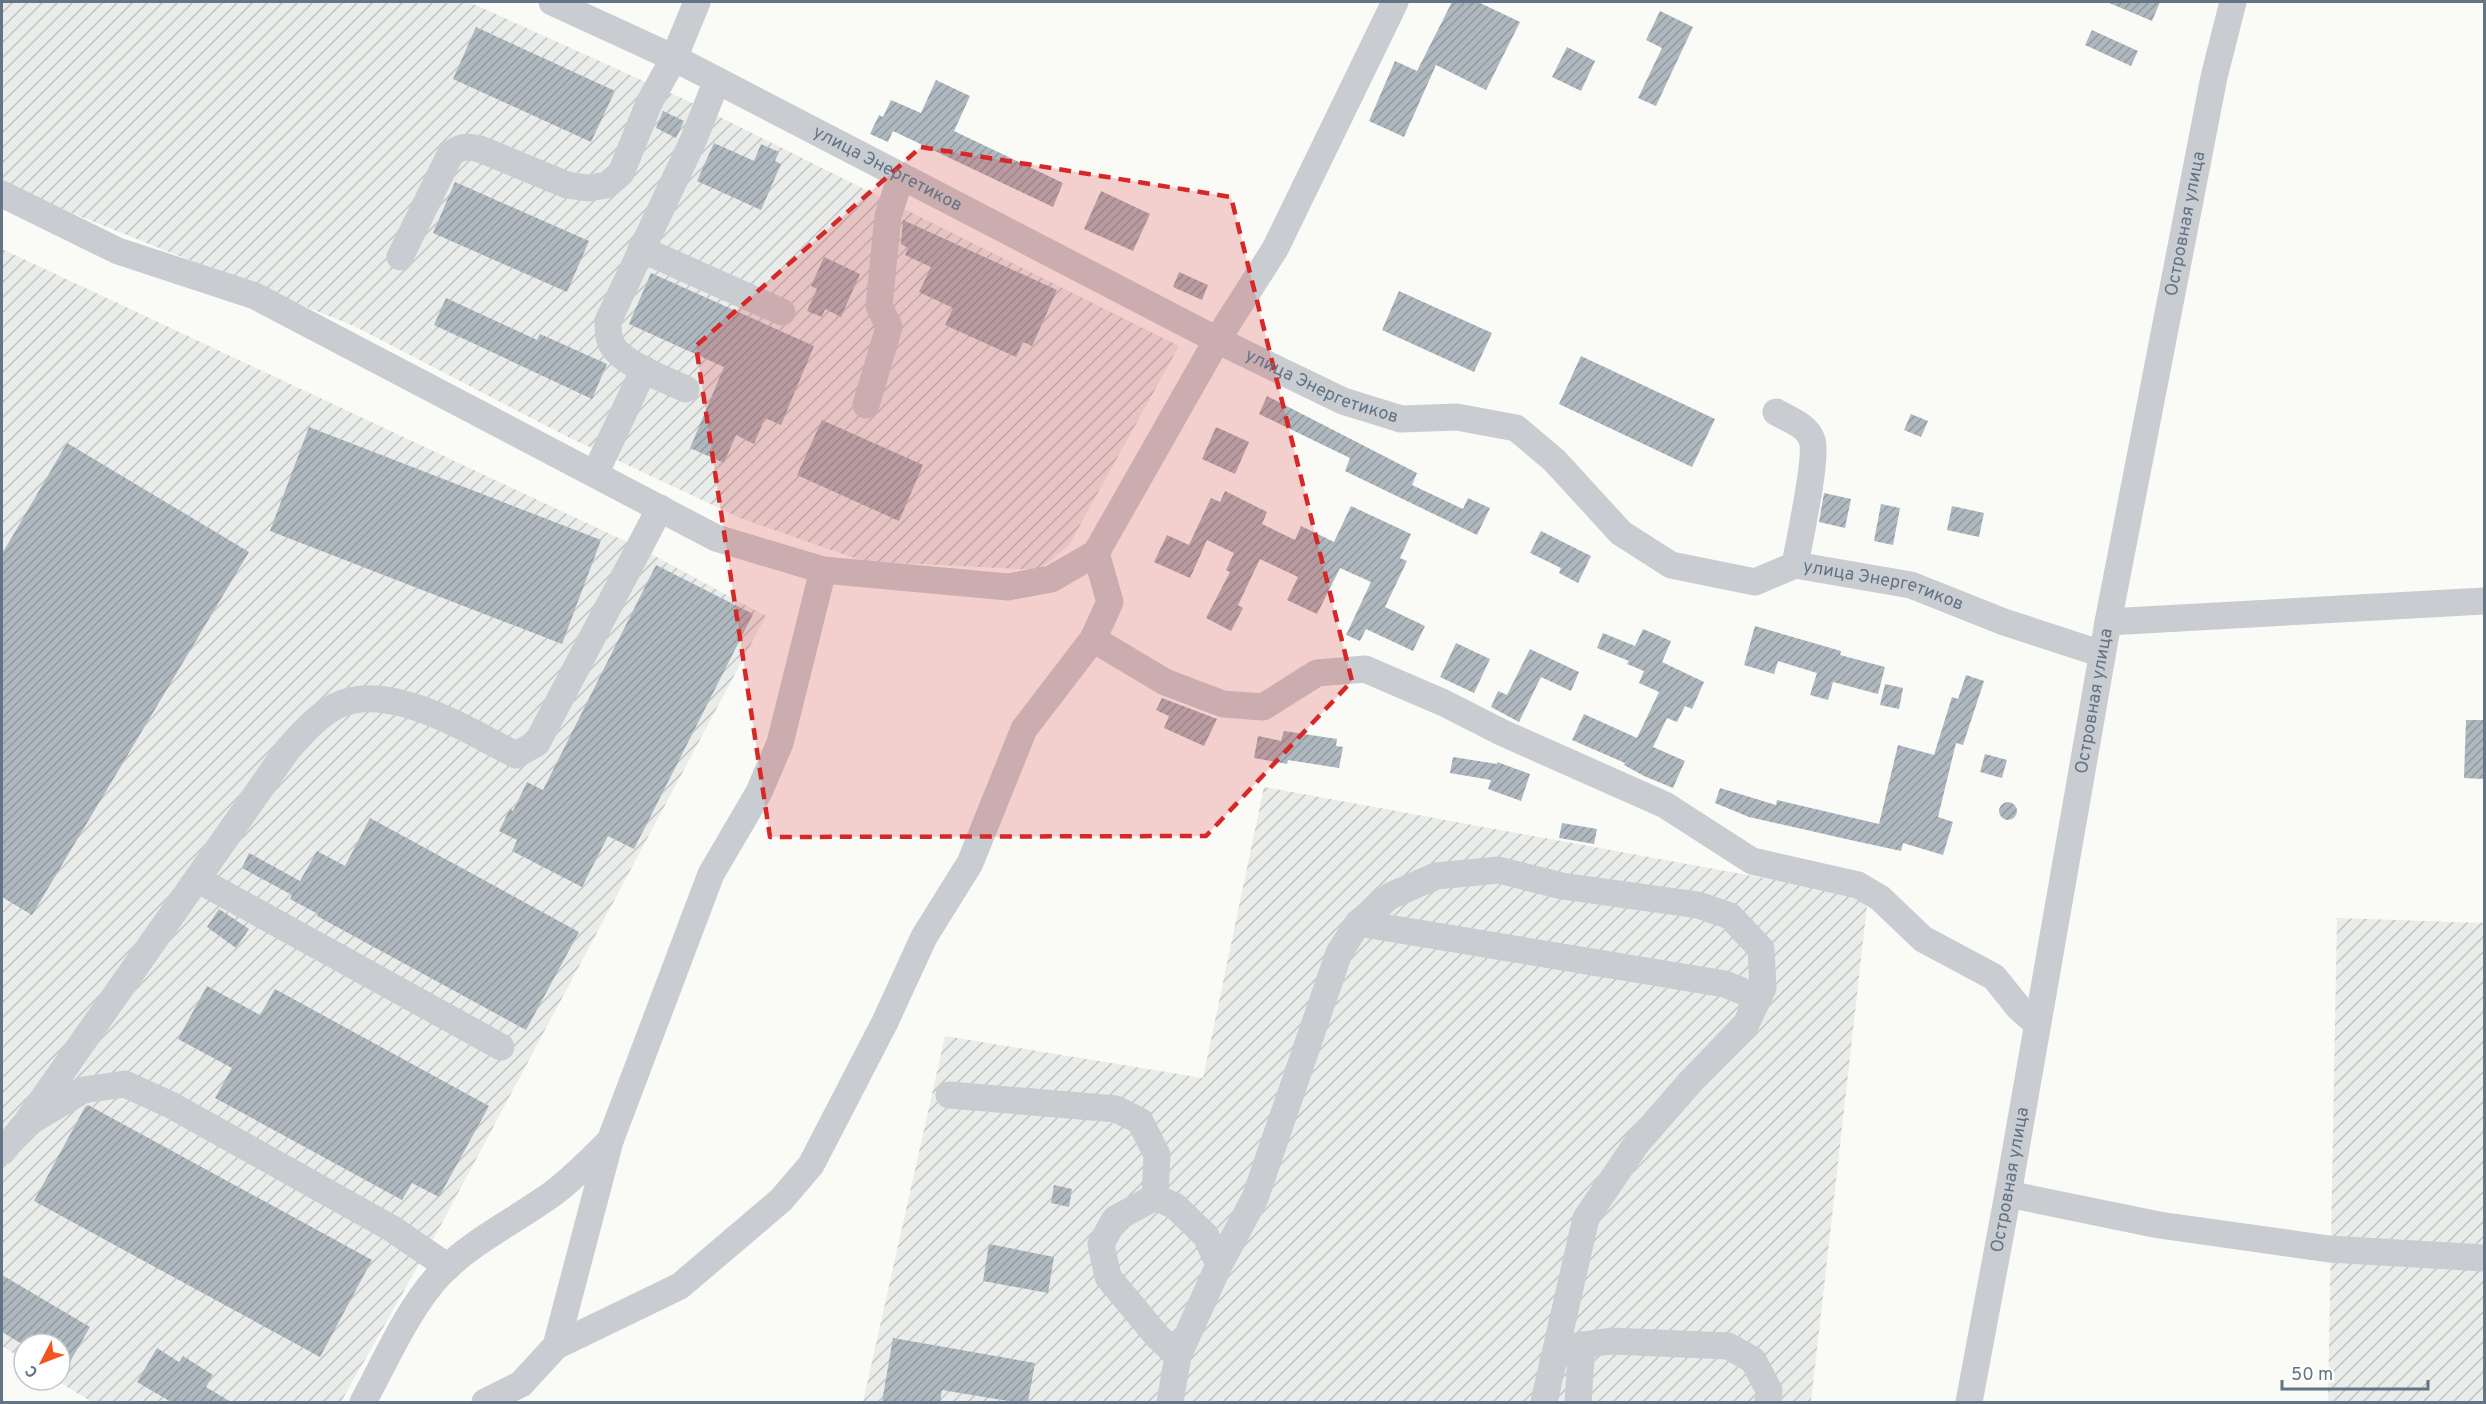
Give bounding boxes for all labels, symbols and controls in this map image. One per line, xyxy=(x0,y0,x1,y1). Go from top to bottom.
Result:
street label: улица Энергетиков xyxy=(809,121,966,217)
street label: Островная улица xyxy=(2160,149,2211,298)
street label: улица Энергетиков xyxy=(1241,344,1401,429)
street label: улица Энергетиков xyxy=(1801,555,1967,616)
street label: Островная улица xyxy=(2070,627,2118,776)
street label: Островная улица xyxy=(1986,1105,2034,1254)
north arrow xyxy=(12,1332,72,1392)
scale bar xyxy=(2282,1353,2428,1391)
text: С xyxy=(21,1360,43,1381)
text: 50 m xyxy=(2291,1364,2333,1387)

